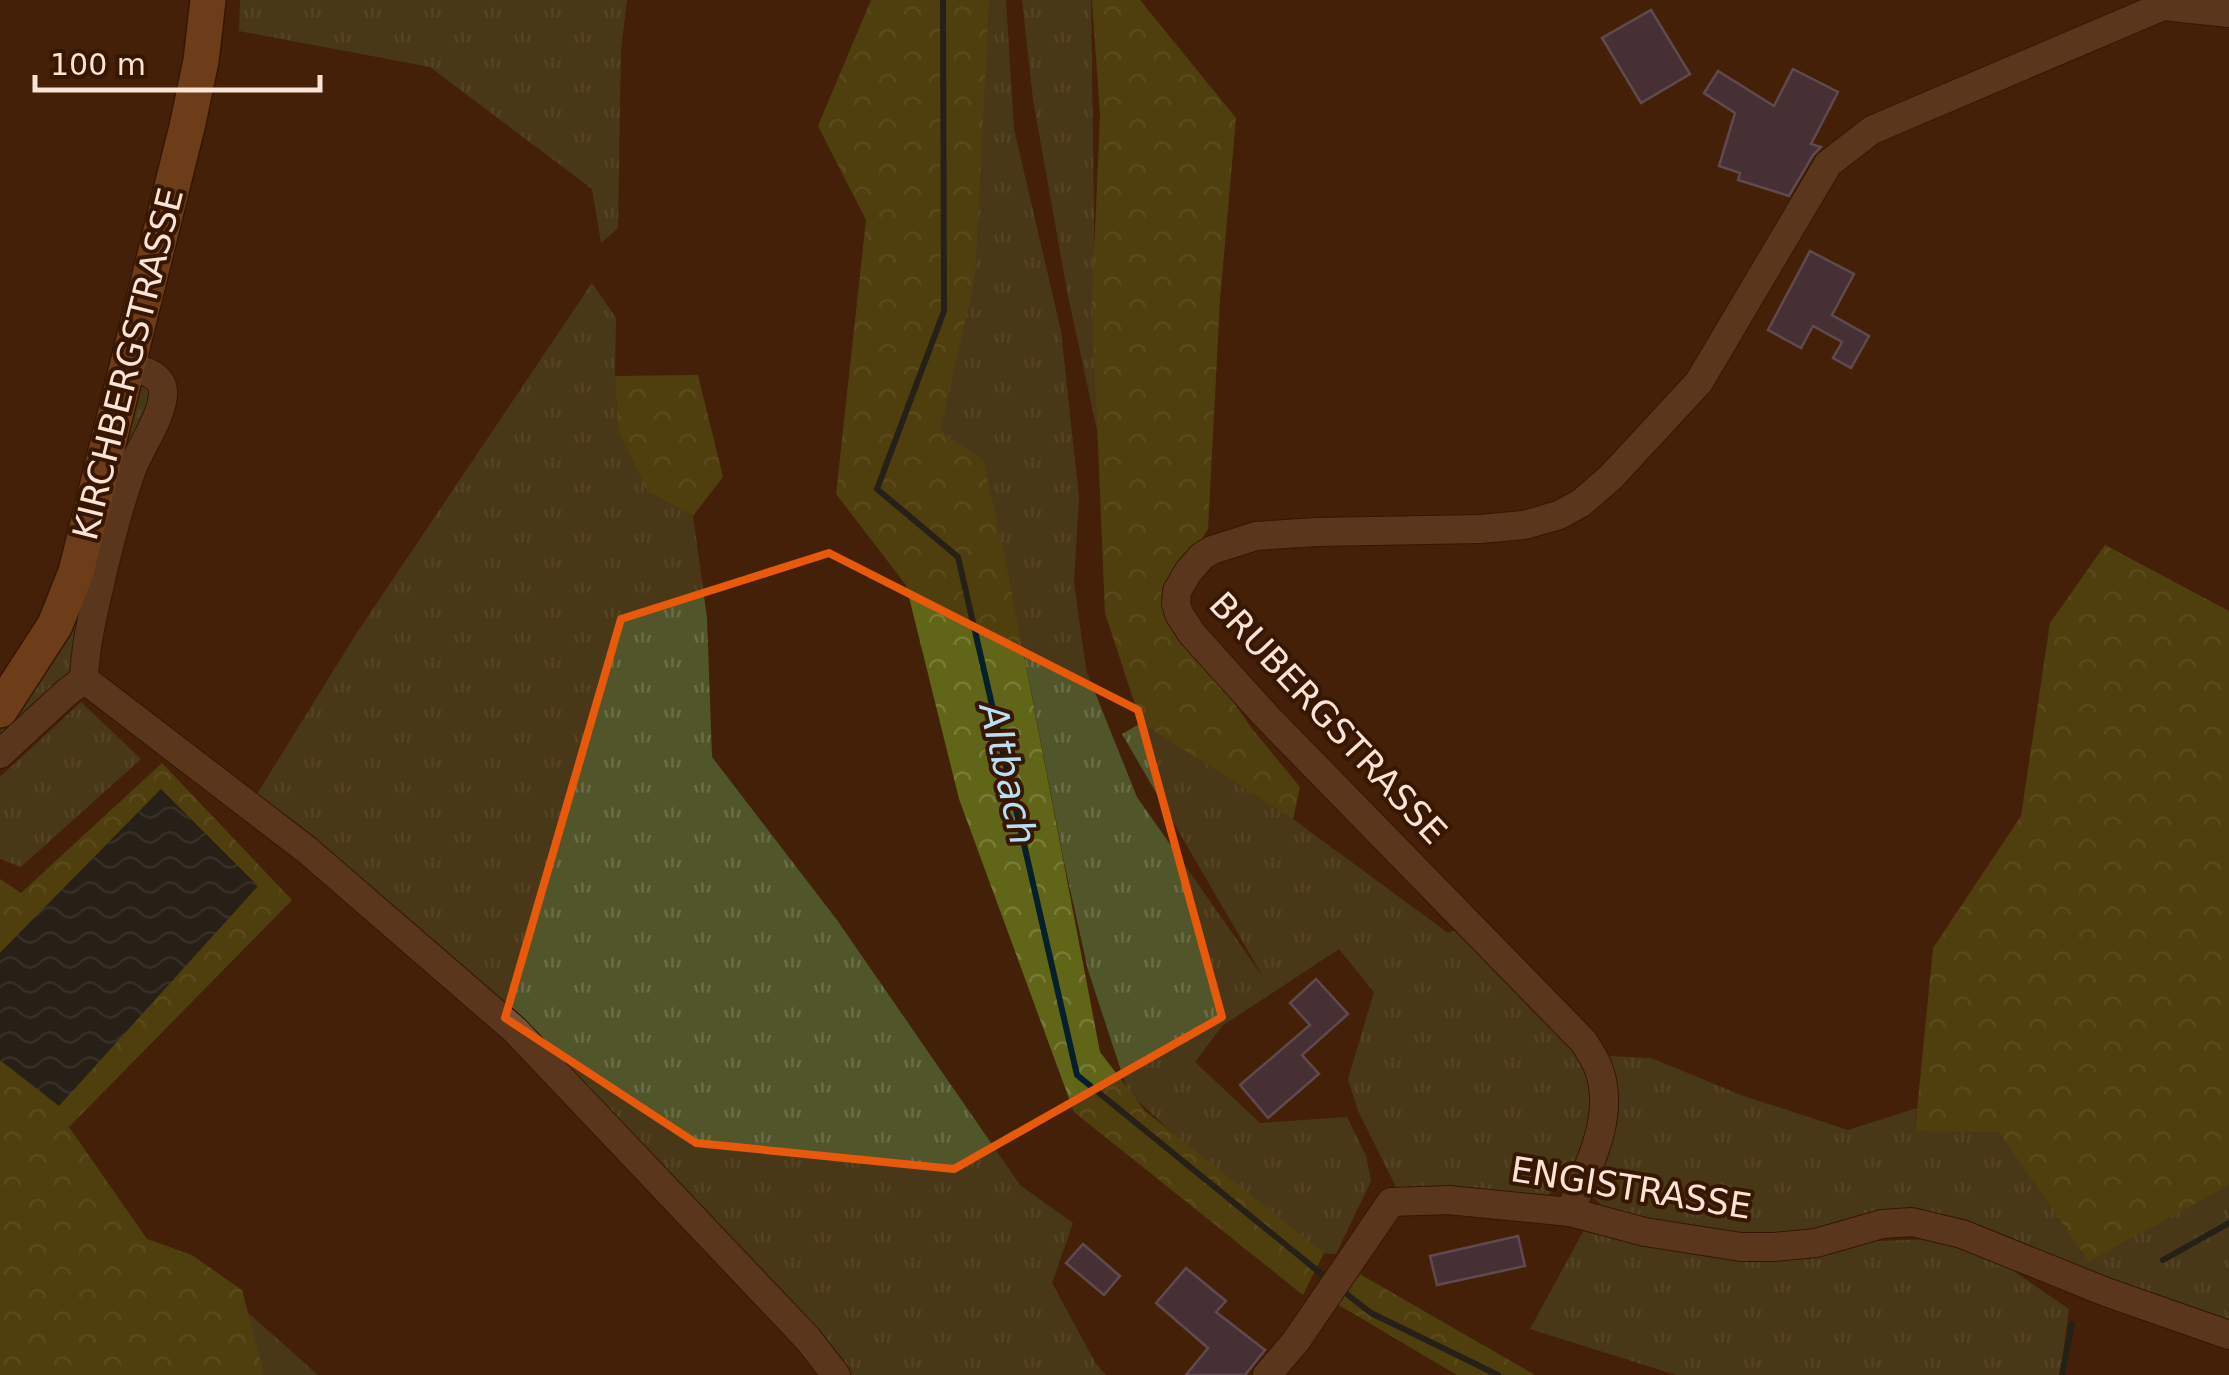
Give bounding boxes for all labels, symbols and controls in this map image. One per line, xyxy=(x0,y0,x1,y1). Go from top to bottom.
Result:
scale bar xyxy=(35,30,320,92)
text: 100 m xyxy=(50,47,146,82)
street label: KIRCHBERGSTRASSE xyxy=(65,184,191,544)
street label: BRUBERGSTRASSE xyxy=(1201,584,1455,852)
water label: Altbach xyxy=(970,696,1046,849)
street label: ENGISTRASSE xyxy=(1508,1149,1754,1227)

